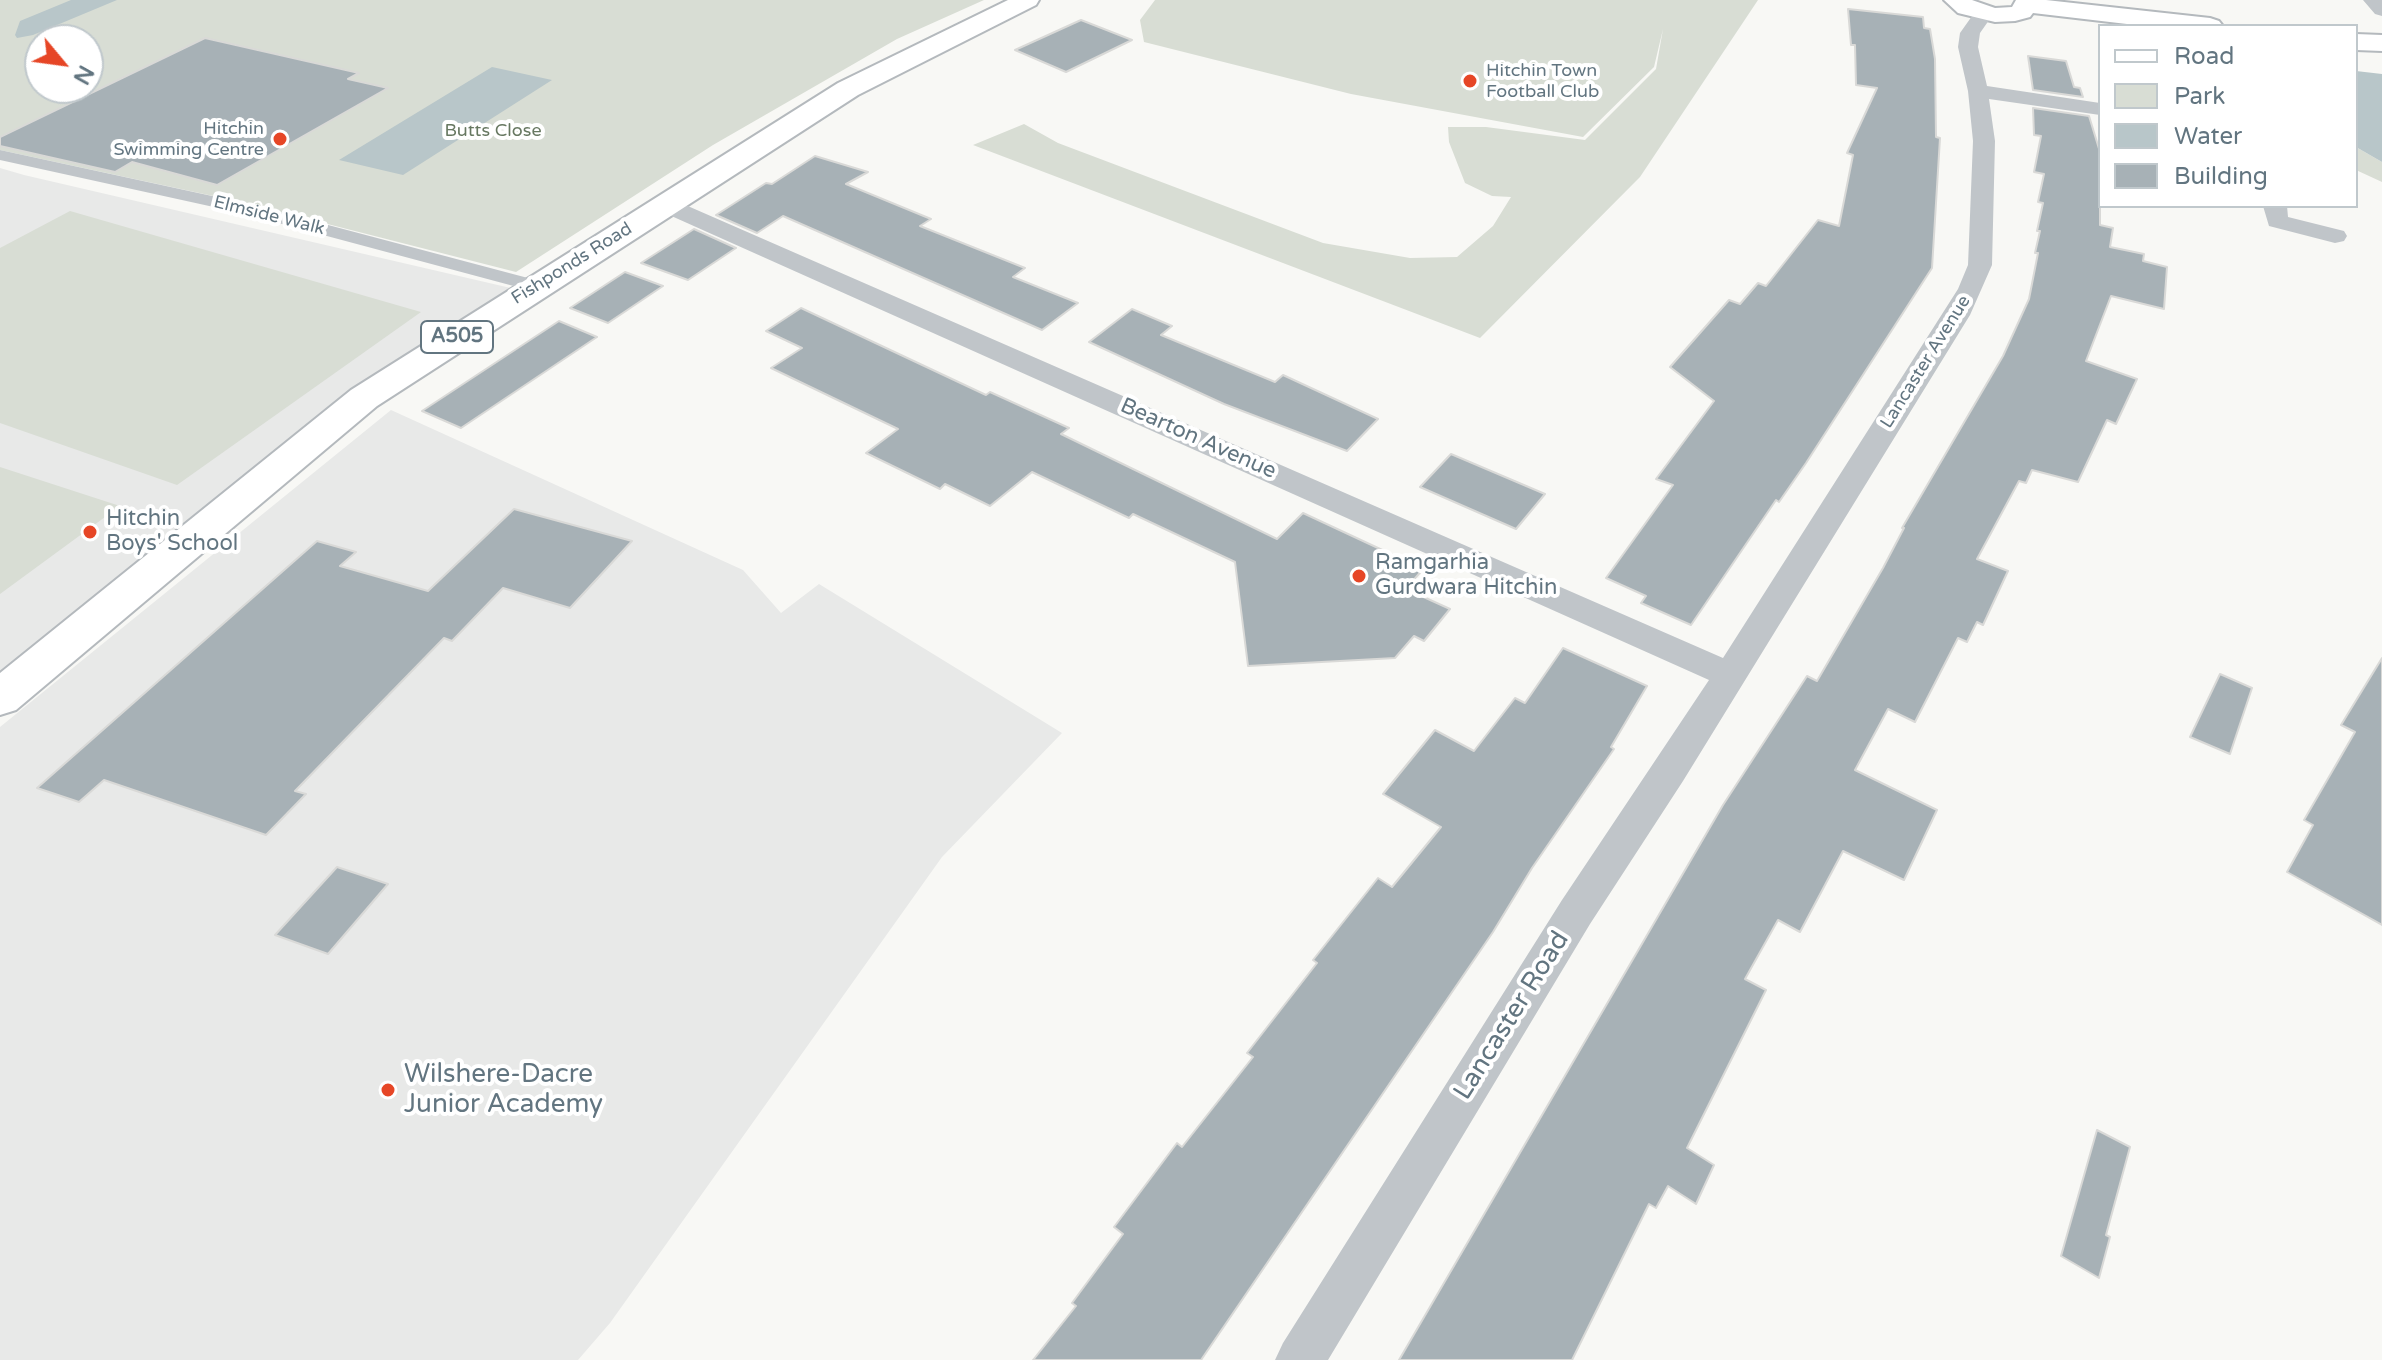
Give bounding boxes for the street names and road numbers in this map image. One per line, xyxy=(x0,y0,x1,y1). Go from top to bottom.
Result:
street label: Elmside Walk xyxy=(211,192,327,240)
street label: Fishponds Road xyxy=(508,218,636,310)
street label: Lancaster Avenue xyxy=(1876,292,1976,432)
road number: A505 xyxy=(421,321,493,353)
street label: Bearton Avenue xyxy=(1116,393,1280,485)
street label: Lancaster Road xyxy=(1448,926,1576,1106)

